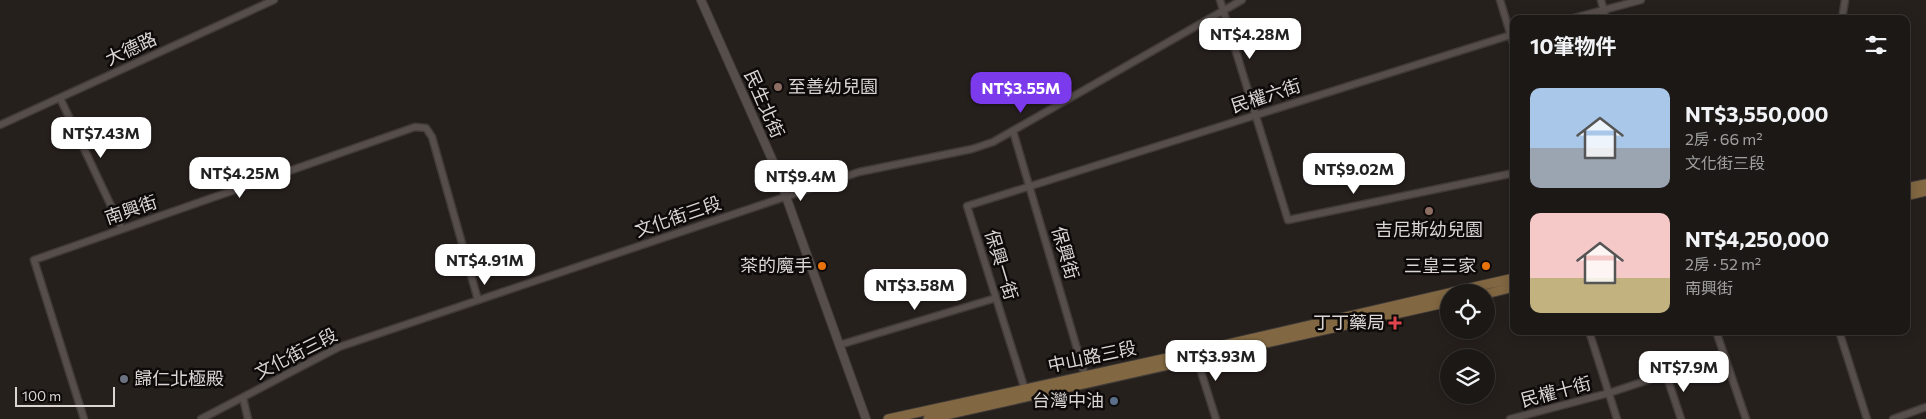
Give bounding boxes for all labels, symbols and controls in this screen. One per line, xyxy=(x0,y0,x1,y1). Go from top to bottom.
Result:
pin: NT$4.28M xyxy=(1198,18,1302,60)
text: NT$4.28M xyxy=(1210,24,1290,43)
street label: 大德路 xyxy=(101,27,160,69)
icon: filters xyxy=(1862,31,1890,59)
text: 10筆物件 xyxy=(1530,33,1616,58)
street label: 民生北街 xyxy=(740,66,790,141)
pin: NT$3.55M xyxy=(969,72,1073,114)
street label: 民權六街 xyxy=(1228,73,1303,117)
place label: 至善幼兒園 xyxy=(788,75,878,97)
text: NT$3.55M xyxy=(982,78,1060,97)
marker: 至善幼兒園 xyxy=(772,81,784,93)
text: NT$3,550,000 xyxy=(1685,101,1829,126)
icon: home xyxy=(1570,108,1630,168)
pin: NT$7.43M xyxy=(49,116,153,159)
text: NT$7.43M xyxy=(62,123,140,142)
text: 2房 · 66 m² xyxy=(1685,129,1763,148)
pin: NT$9.02M xyxy=(1302,152,1406,195)
text: 文化街三段 xyxy=(1685,153,1765,172)
pin: NT$4.25M xyxy=(188,156,292,199)
text: NT$9.02M xyxy=(1314,159,1394,178)
pin: NT$9.4M xyxy=(755,160,847,202)
text: NT$4.25M xyxy=(200,163,280,182)
text: NT$9.4M xyxy=(766,166,836,185)
street label: 南興街 xyxy=(102,190,160,228)
street label: 文化街三段 xyxy=(632,191,724,241)
marker: 吉尼斯幼兒園 xyxy=(1423,205,1435,217)
place label: 吉尼斯幼兒園 xyxy=(1375,218,1483,240)
street label: 保興街 xyxy=(1048,224,1084,282)
text: NT$4,250,000 xyxy=(1685,226,1829,251)
street label: 保興一街 xyxy=(981,227,1023,302)
icon: home xyxy=(1570,233,1630,293)
pin: NT$4.91M xyxy=(433,244,537,286)
text: NT$4.91M xyxy=(446,250,524,269)
place label: 茶的魔手 xyxy=(740,254,812,276)
place label: 三皇三家 xyxy=(1404,254,1476,276)
text: 2房 · 52 m² xyxy=(1685,254,1761,273)
marker: 茶的魔手 xyxy=(816,260,828,272)
marker: 三皇三家 xyxy=(1480,260,1492,272)
pin: NT$3.58M xyxy=(863,268,967,311)
text: NT$3.58M xyxy=(875,275,955,294)
text: 南興街 xyxy=(1685,278,1733,297)
map controls xyxy=(1440,284,1495,404)
button: locate xyxy=(1440,284,1495,339)
place label: 丁丁藥局 xyxy=(1313,311,1385,333)
marker: 丁丁藥局 xyxy=(1389,317,1401,329)
street label: 文化街三段 xyxy=(250,323,341,383)
street label: 中山路三段 xyxy=(1045,336,1138,376)
pin: NT$3.93M xyxy=(1164,340,1268,382)
text: NT$3.93M xyxy=(1176,346,1256,365)
button: layers xyxy=(1440,349,1495,404)
pin: NT$7.9M xyxy=(1638,350,1730,393)
text: NT$7.9M xyxy=(1650,357,1718,376)
place label: 歸仁北極殿 xyxy=(134,367,224,389)
street label: 民權十街 xyxy=(1518,371,1593,411)
marker: 歸仁北極殿 xyxy=(118,373,130,385)
scale bar xyxy=(15,384,115,407)
text: 100 m xyxy=(22,387,61,404)
place label: 台灣中油 xyxy=(1032,389,1104,411)
marker: 台灣中油 xyxy=(1108,395,1120,407)

